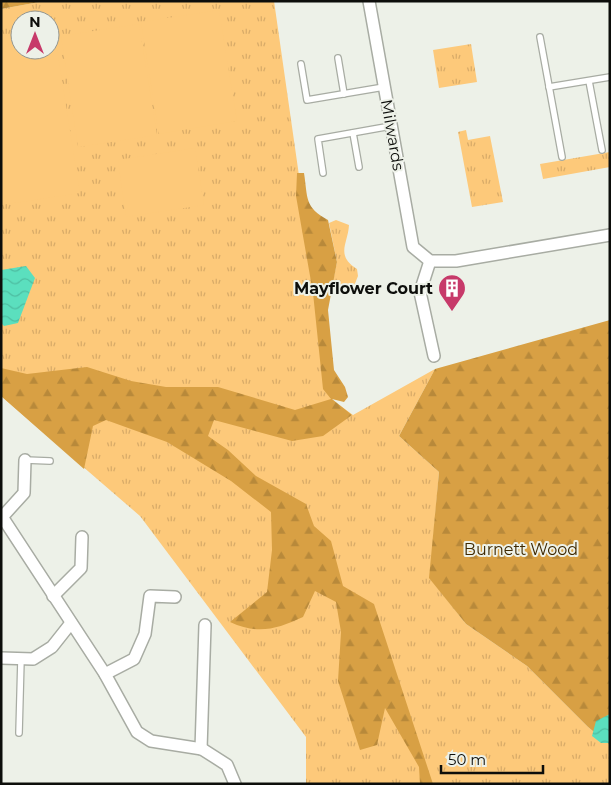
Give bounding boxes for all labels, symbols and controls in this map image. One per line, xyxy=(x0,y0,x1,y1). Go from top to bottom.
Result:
north arrow xyxy=(10,10,60,60)
text: N xyxy=(29,13,41,31)
street label: Milwards xyxy=(377,98,408,172)
building icon: Mayflower Court xyxy=(437,273,467,312)
place label: Mayflower Court xyxy=(294,279,433,298)
park label: Burnett Wood xyxy=(464,540,578,559)
scale bar xyxy=(441,742,544,774)
text: 50 m xyxy=(448,750,486,769)

